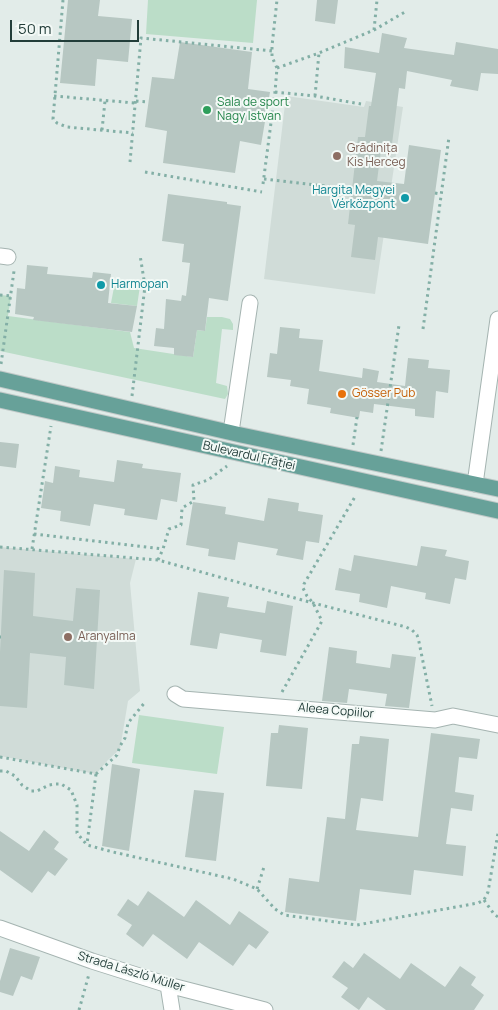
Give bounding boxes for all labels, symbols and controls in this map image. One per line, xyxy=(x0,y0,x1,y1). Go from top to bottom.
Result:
scale bar xyxy=(12,10,141,42)
text: 50 m xyxy=(18,18,52,39)
place label: Sala de sport Nagy Istvan xyxy=(217,96,289,124)
marker: Sala de sport Nagy Istvan xyxy=(201,104,213,116)
place label: Grădinița Kis Herceg xyxy=(347,142,406,170)
marker: Grădinița Kis Herceg xyxy=(331,150,343,162)
place label: Hargita Megyei Vérközpont xyxy=(312,184,395,212)
marker: Hargita Megyei Vérközpont xyxy=(399,192,411,204)
place label: Harmopan xyxy=(111,278,168,292)
marker: Harmopan xyxy=(95,279,107,291)
place label: Gösser Pub xyxy=(352,387,415,401)
marker: Gösser Pub xyxy=(336,388,348,400)
street label: Bulevardul Frăției xyxy=(201,438,297,474)
place label: Aranyalma xyxy=(78,630,136,644)
marker: Aranyalma xyxy=(62,631,74,643)
street label: Aleea Copiilor xyxy=(298,701,374,721)
street label: Strada László Müller xyxy=(76,949,186,995)

